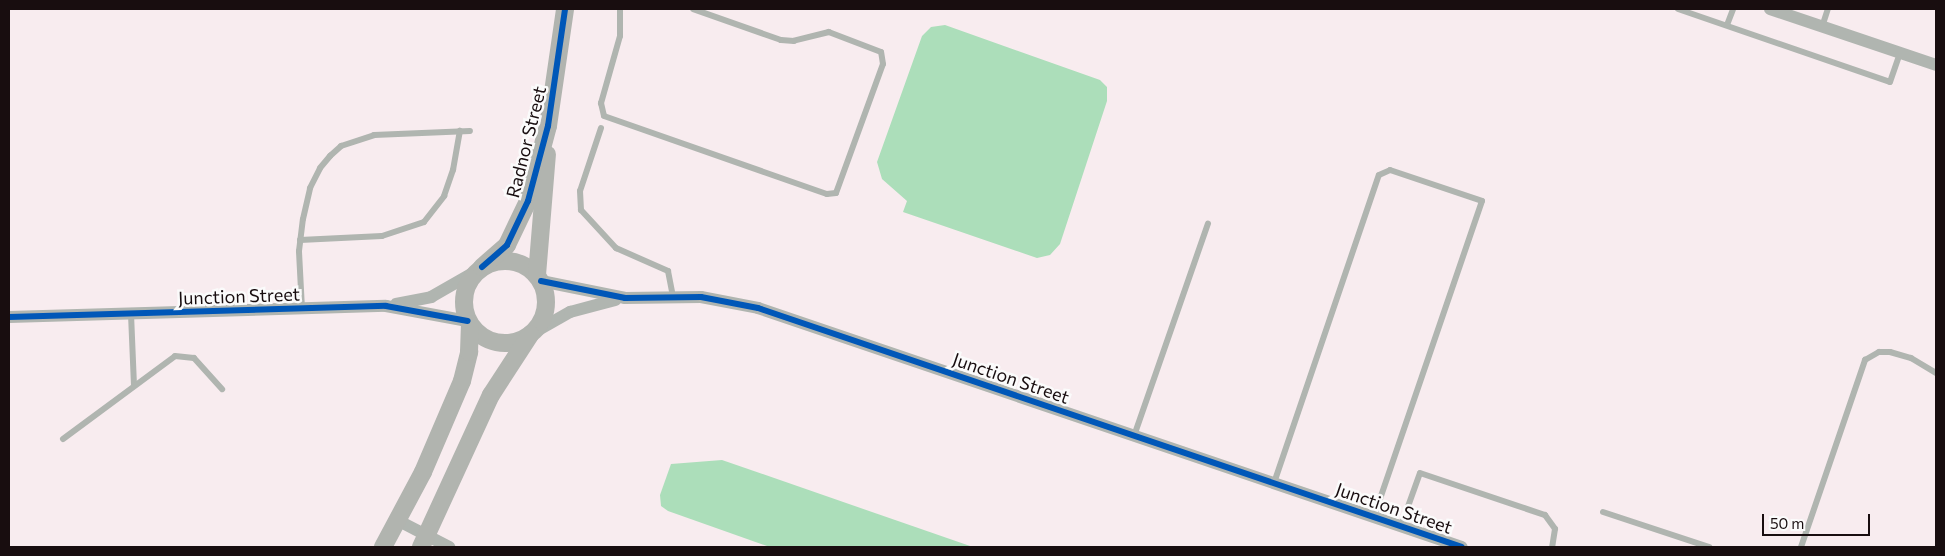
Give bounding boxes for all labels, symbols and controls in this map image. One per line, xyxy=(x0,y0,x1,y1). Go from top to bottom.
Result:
street label: Radnor Street xyxy=(502,84,550,200)
street label: Junction Street xyxy=(178,283,300,309)
street label: Junction Street xyxy=(950,348,1072,408)
street label: Junction Street xyxy=(1333,478,1455,538)
scale bar xyxy=(1765,504,1872,536)
text: 50 m xyxy=(1770,514,1804,532)

